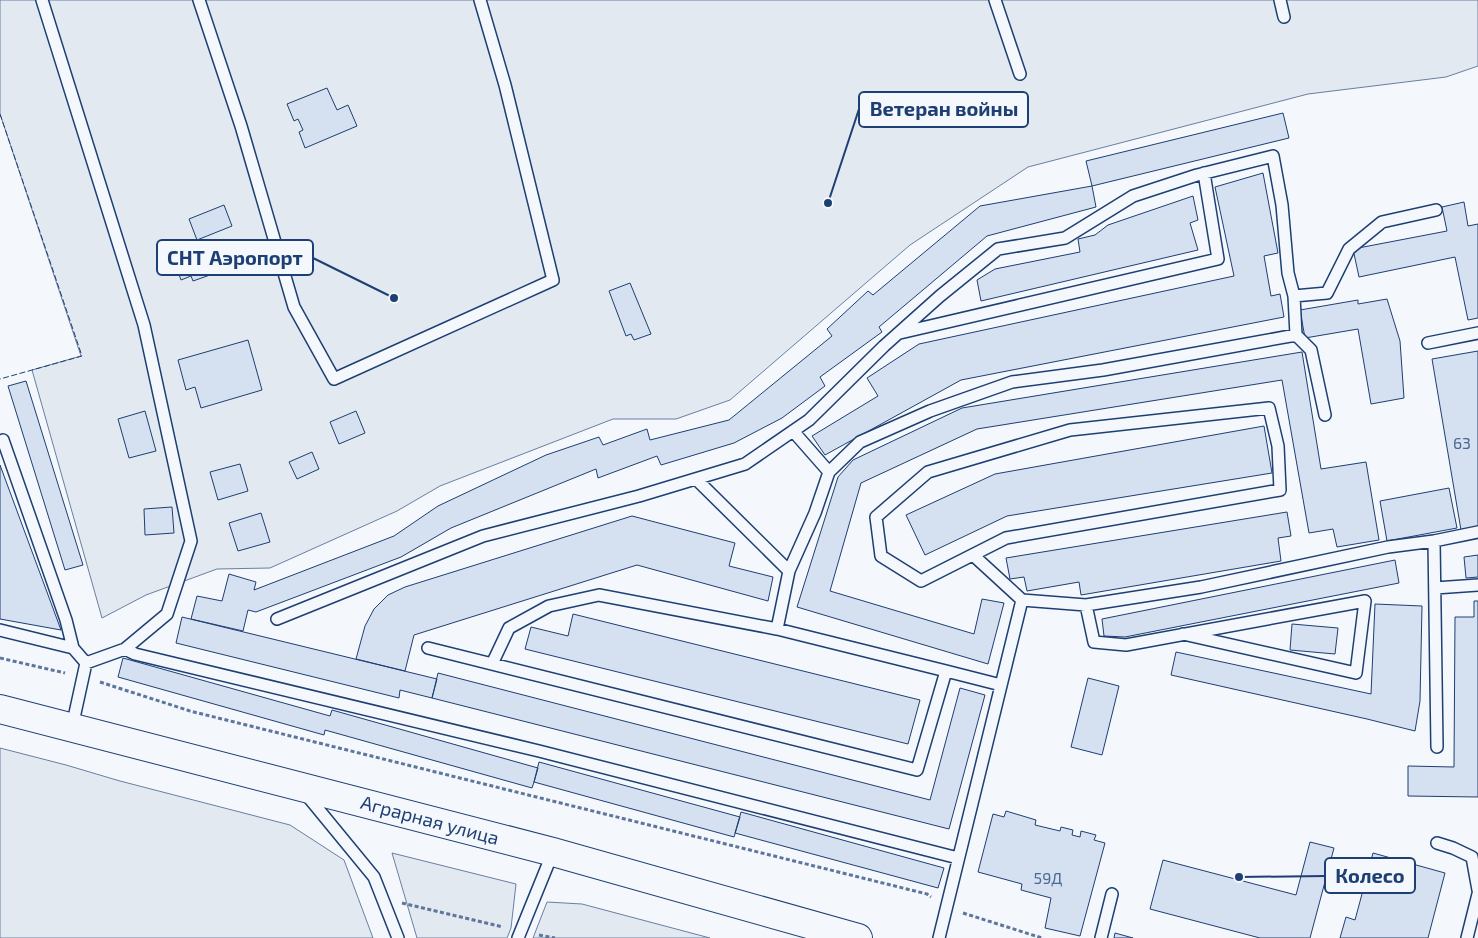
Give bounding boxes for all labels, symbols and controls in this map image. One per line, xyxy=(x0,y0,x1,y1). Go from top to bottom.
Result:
callout: Ветеран войны xyxy=(859,92,1028,127)
text: Ветеран войны xyxy=(870,96,1018,120)
callout: СНТ Аэропорт xyxy=(157,240,313,275)
text: СНТ Аэропорт xyxy=(167,245,303,269)
house number: 63 xyxy=(1453,433,1471,452)
street label: Аграрная улица xyxy=(358,790,502,850)
callout: Колесо xyxy=(1325,858,1415,893)
text: Колесо xyxy=(1335,863,1405,887)
house number: 59Д xyxy=(1034,868,1062,887)

